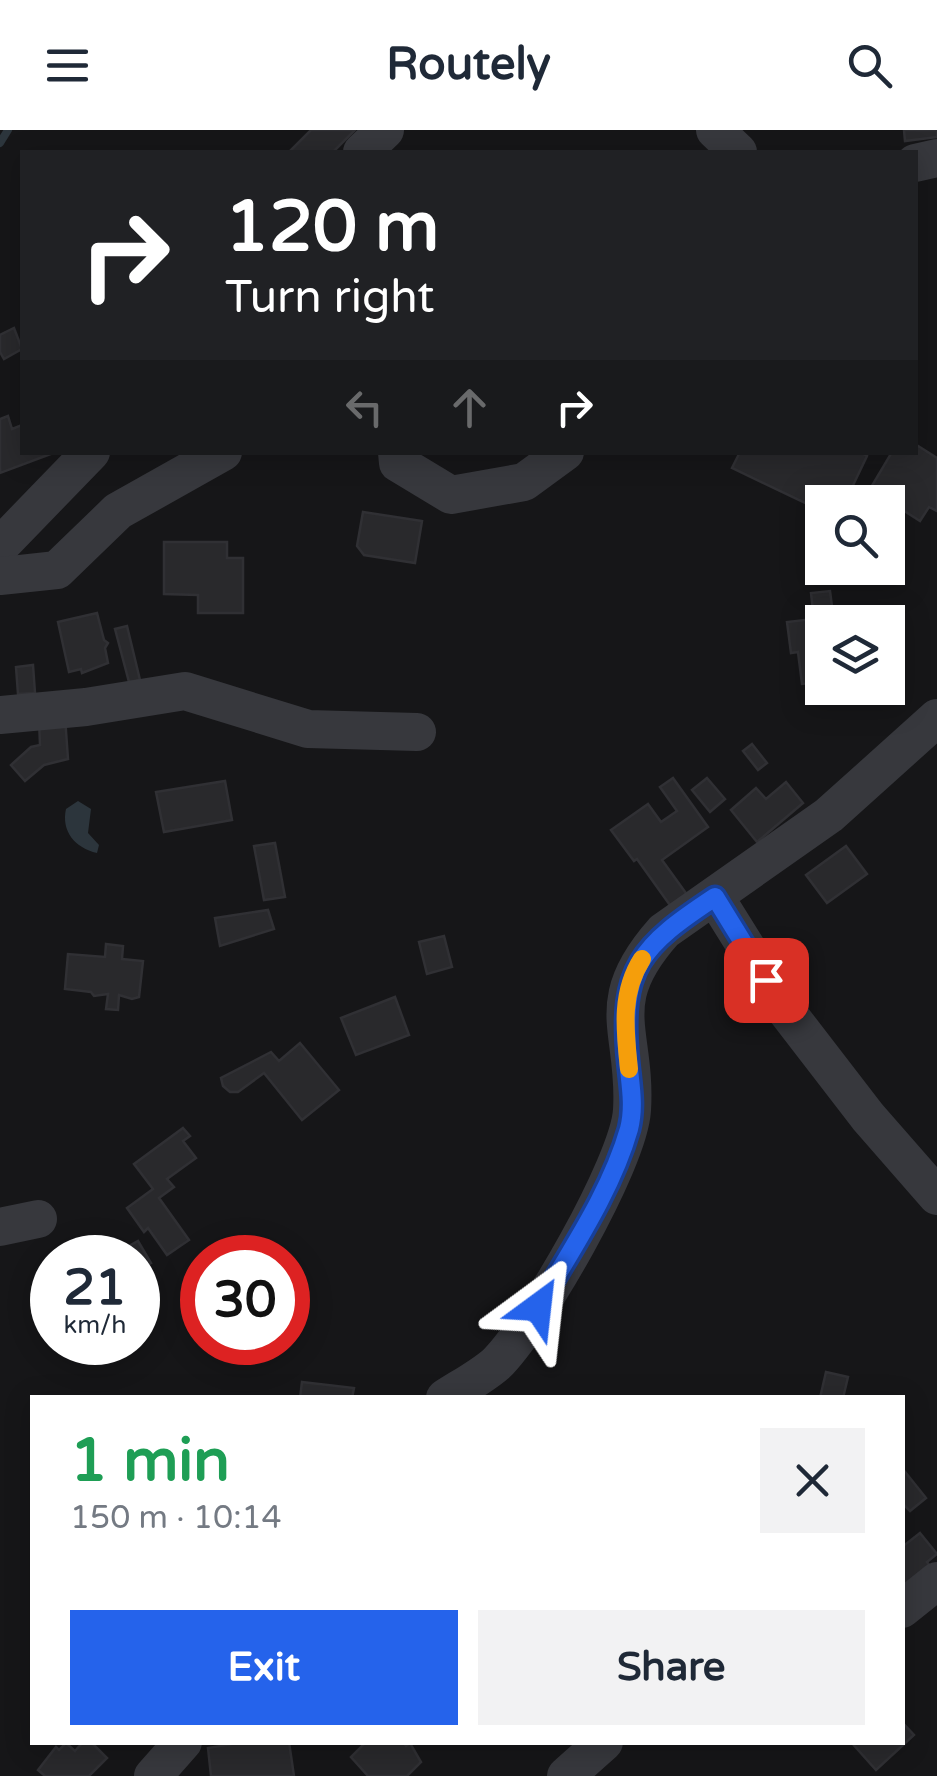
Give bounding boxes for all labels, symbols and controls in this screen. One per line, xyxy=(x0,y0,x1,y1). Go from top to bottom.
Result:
icon: menu xyxy=(40,38,95,93)
text: Routely xyxy=(386,38,551,92)
icon: search xyxy=(842,38,897,93)
text: 120 m xyxy=(225,186,439,270)
icon: right xyxy=(60,190,190,320)
text: Turn right xyxy=(225,271,434,325)
icon: left xyxy=(337,380,392,435)
icon: ahead xyxy=(442,380,497,435)
icon: right xyxy=(547,380,602,435)
map controls xyxy=(805,485,905,705)
button: search xyxy=(805,485,905,585)
button: layers xyxy=(805,605,905,705)
pin xyxy=(724,938,809,1023)
icon: arrive xyxy=(739,953,794,1008)
speed limit sign: 30 xyxy=(180,1235,310,1365)
position arrow xyxy=(486,1255,590,1359)
text: 21 xyxy=(64,1258,126,1318)
text: km/h xyxy=(64,1310,126,1340)
text: 1 min xyxy=(70,1425,230,1497)
button: close xyxy=(760,1428,865,1533)
text: 150 m · 10:14 xyxy=(70,1499,282,1537)
button: Exit xyxy=(70,1610,458,1725)
button: Share xyxy=(478,1610,865,1725)

